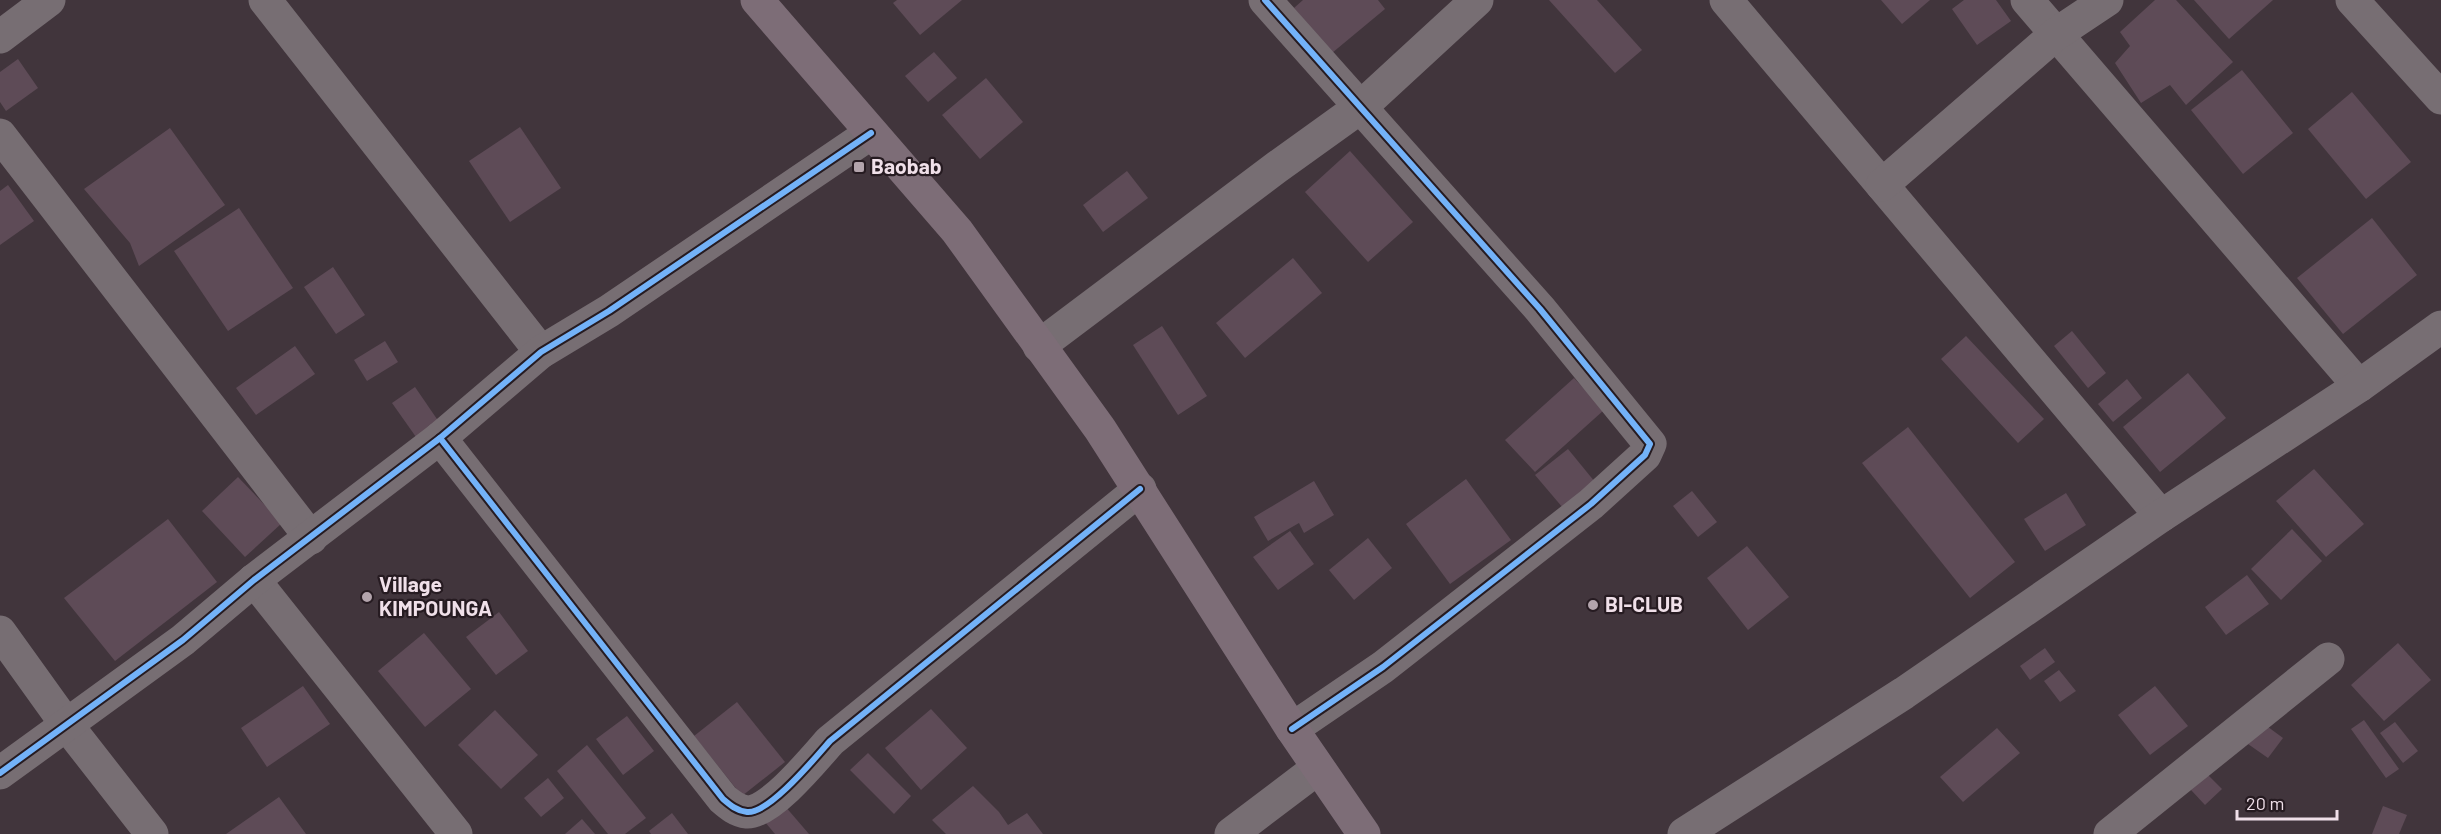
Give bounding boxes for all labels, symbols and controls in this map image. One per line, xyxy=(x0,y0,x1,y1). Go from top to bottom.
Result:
place label: Baobab xyxy=(871,153,942,178)
marker: Baobab xyxy=(852,160,866,174)
place label: Village KIMPOUNGA xyxy=(379,571,492,620)
marker: Village KIMPOUNGA xyxy=(360,590,374,604)
place label: BI-CLUB xyxy=(1605,591,1683,616)
marker: BI-CLUB xyxy=(1586,598,1600,612)
scale bar xyxy=(2237,783,2338,821)
text: 20 m xyxy=(2246,792,2284,814)

